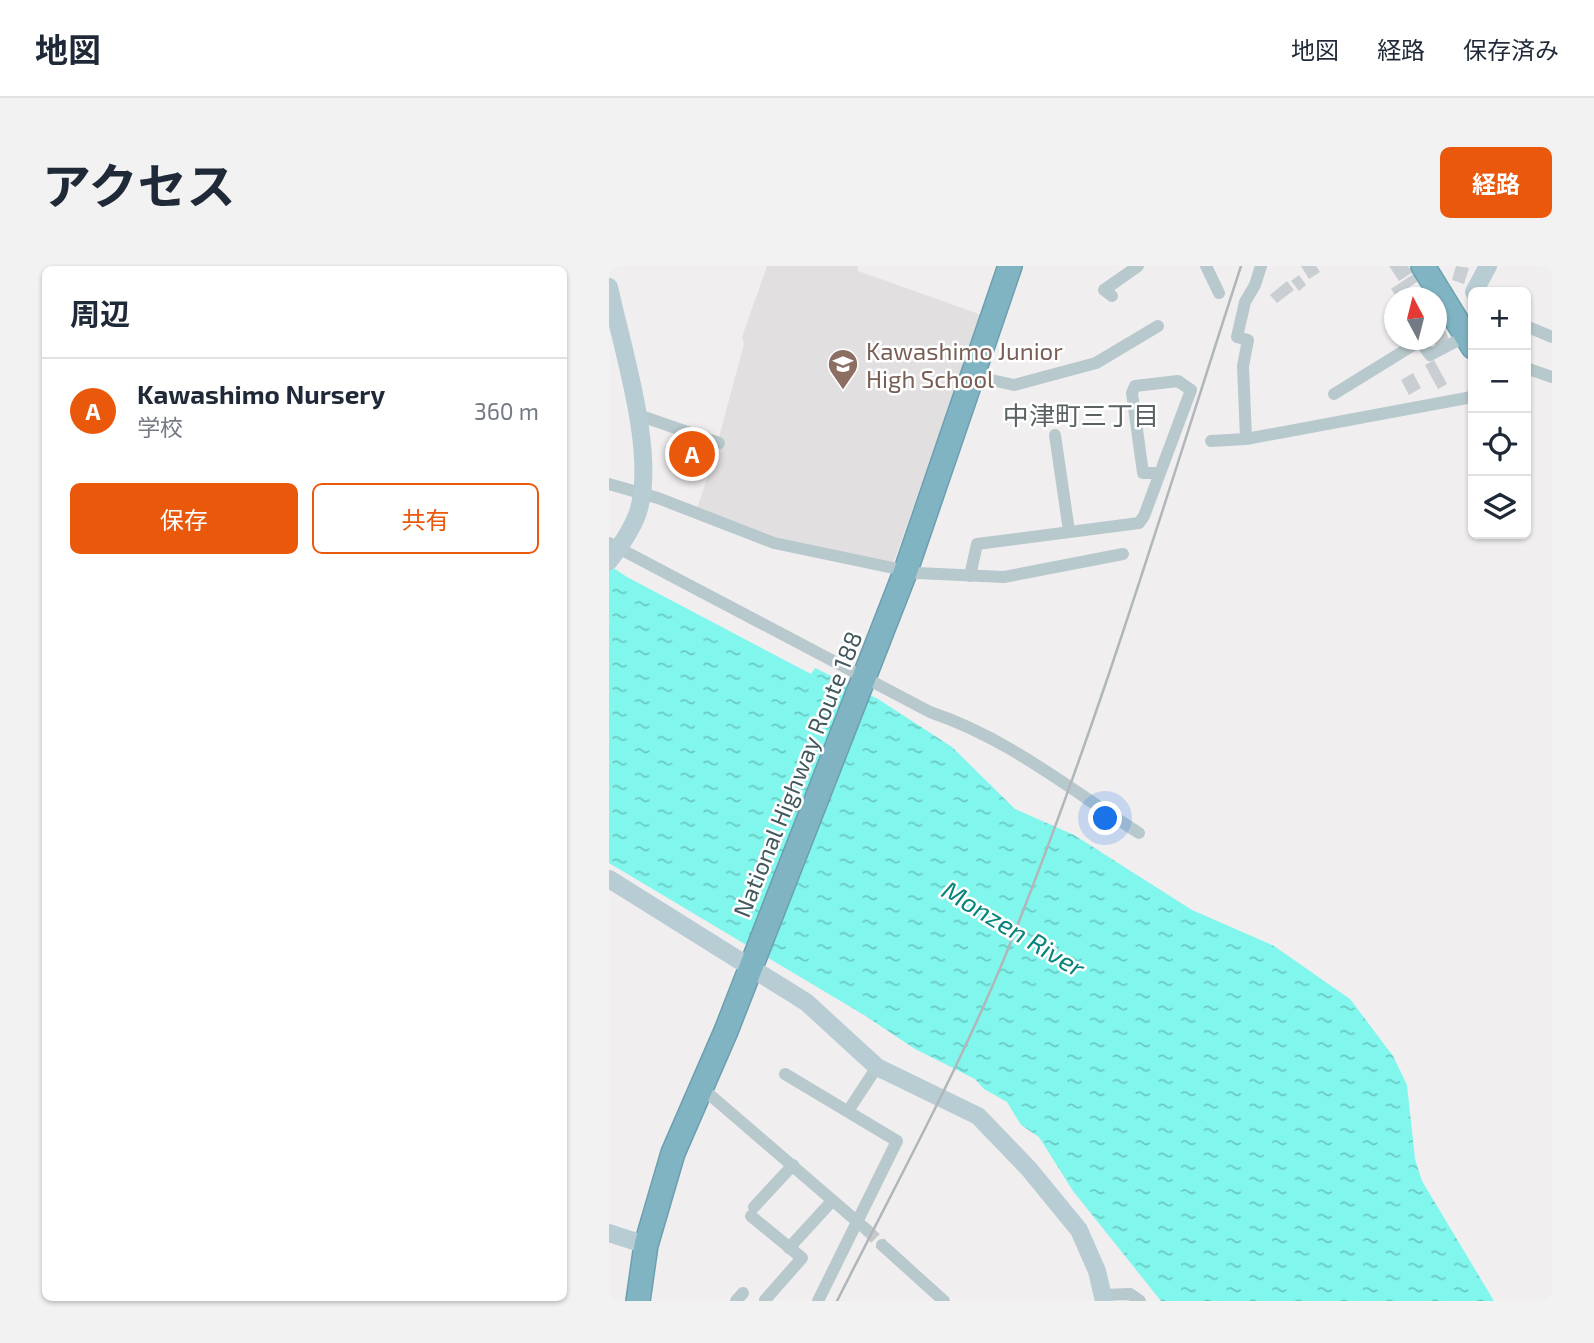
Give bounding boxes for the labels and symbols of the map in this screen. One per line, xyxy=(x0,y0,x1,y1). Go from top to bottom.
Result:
north arrow xyxy=(1384,287,1447,350)
place label: Kawashimo Junior High School xyxy=(866,336,1063,393)
school or university icon: Kawashimo Junior High School xyxy=(826,347,860,391)
district label: 中津町三丁目 xyxy=(1003,399,1159,430)
pin: A xyxy=(669,428,715,480)
street label: National Highway Route 188 xyxy=(726,627,868,921)
your location xyxy=(1088,801,1122,835)
water label: Monzen River xyxy=(937,873,1092,983)

